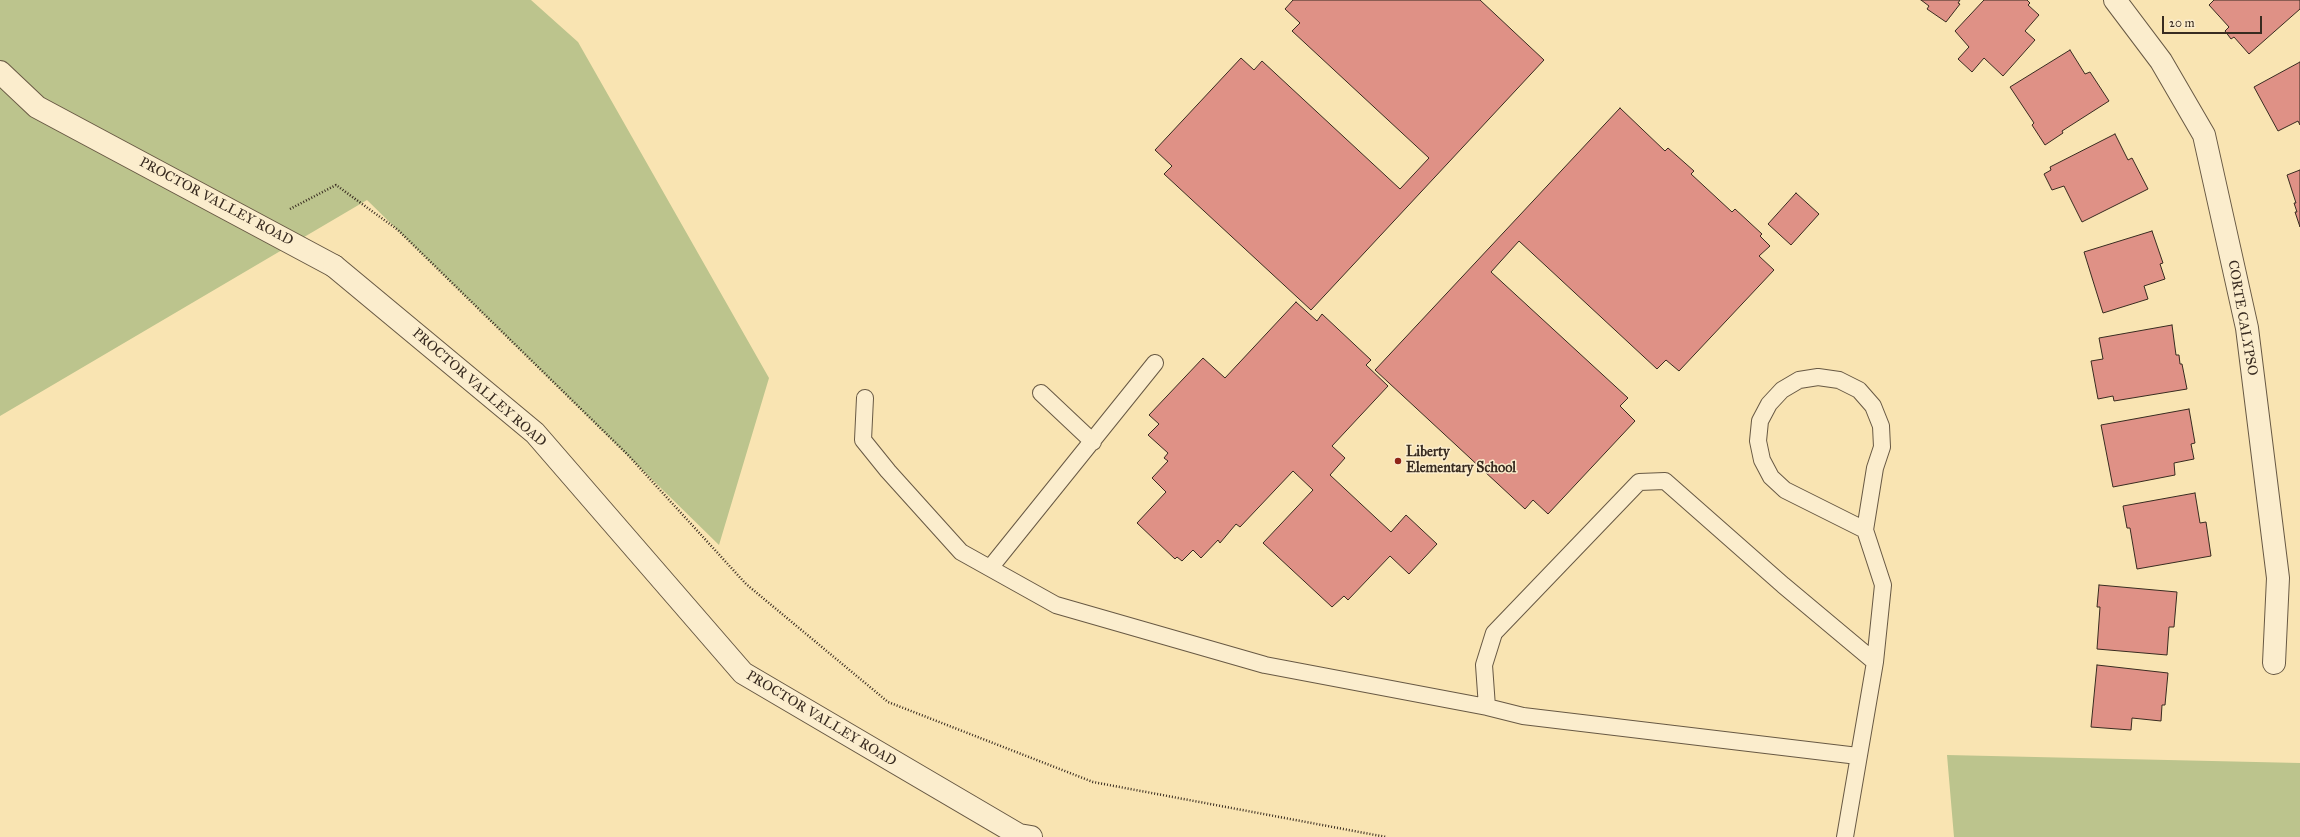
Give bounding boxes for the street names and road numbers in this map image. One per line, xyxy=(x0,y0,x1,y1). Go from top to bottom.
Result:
street label: PROCTOR VALLEY ROAD xyxy=(136,154,296,250)
street label: CORTE CALYPSO xyxy=(2224,259,2260,377)
street label: PROCTOR VALLEY ROAD xyxy=(409,325,549,451)
street label: PROCTOR VALLEY ROAD xyxy=(743,667,899,771)

